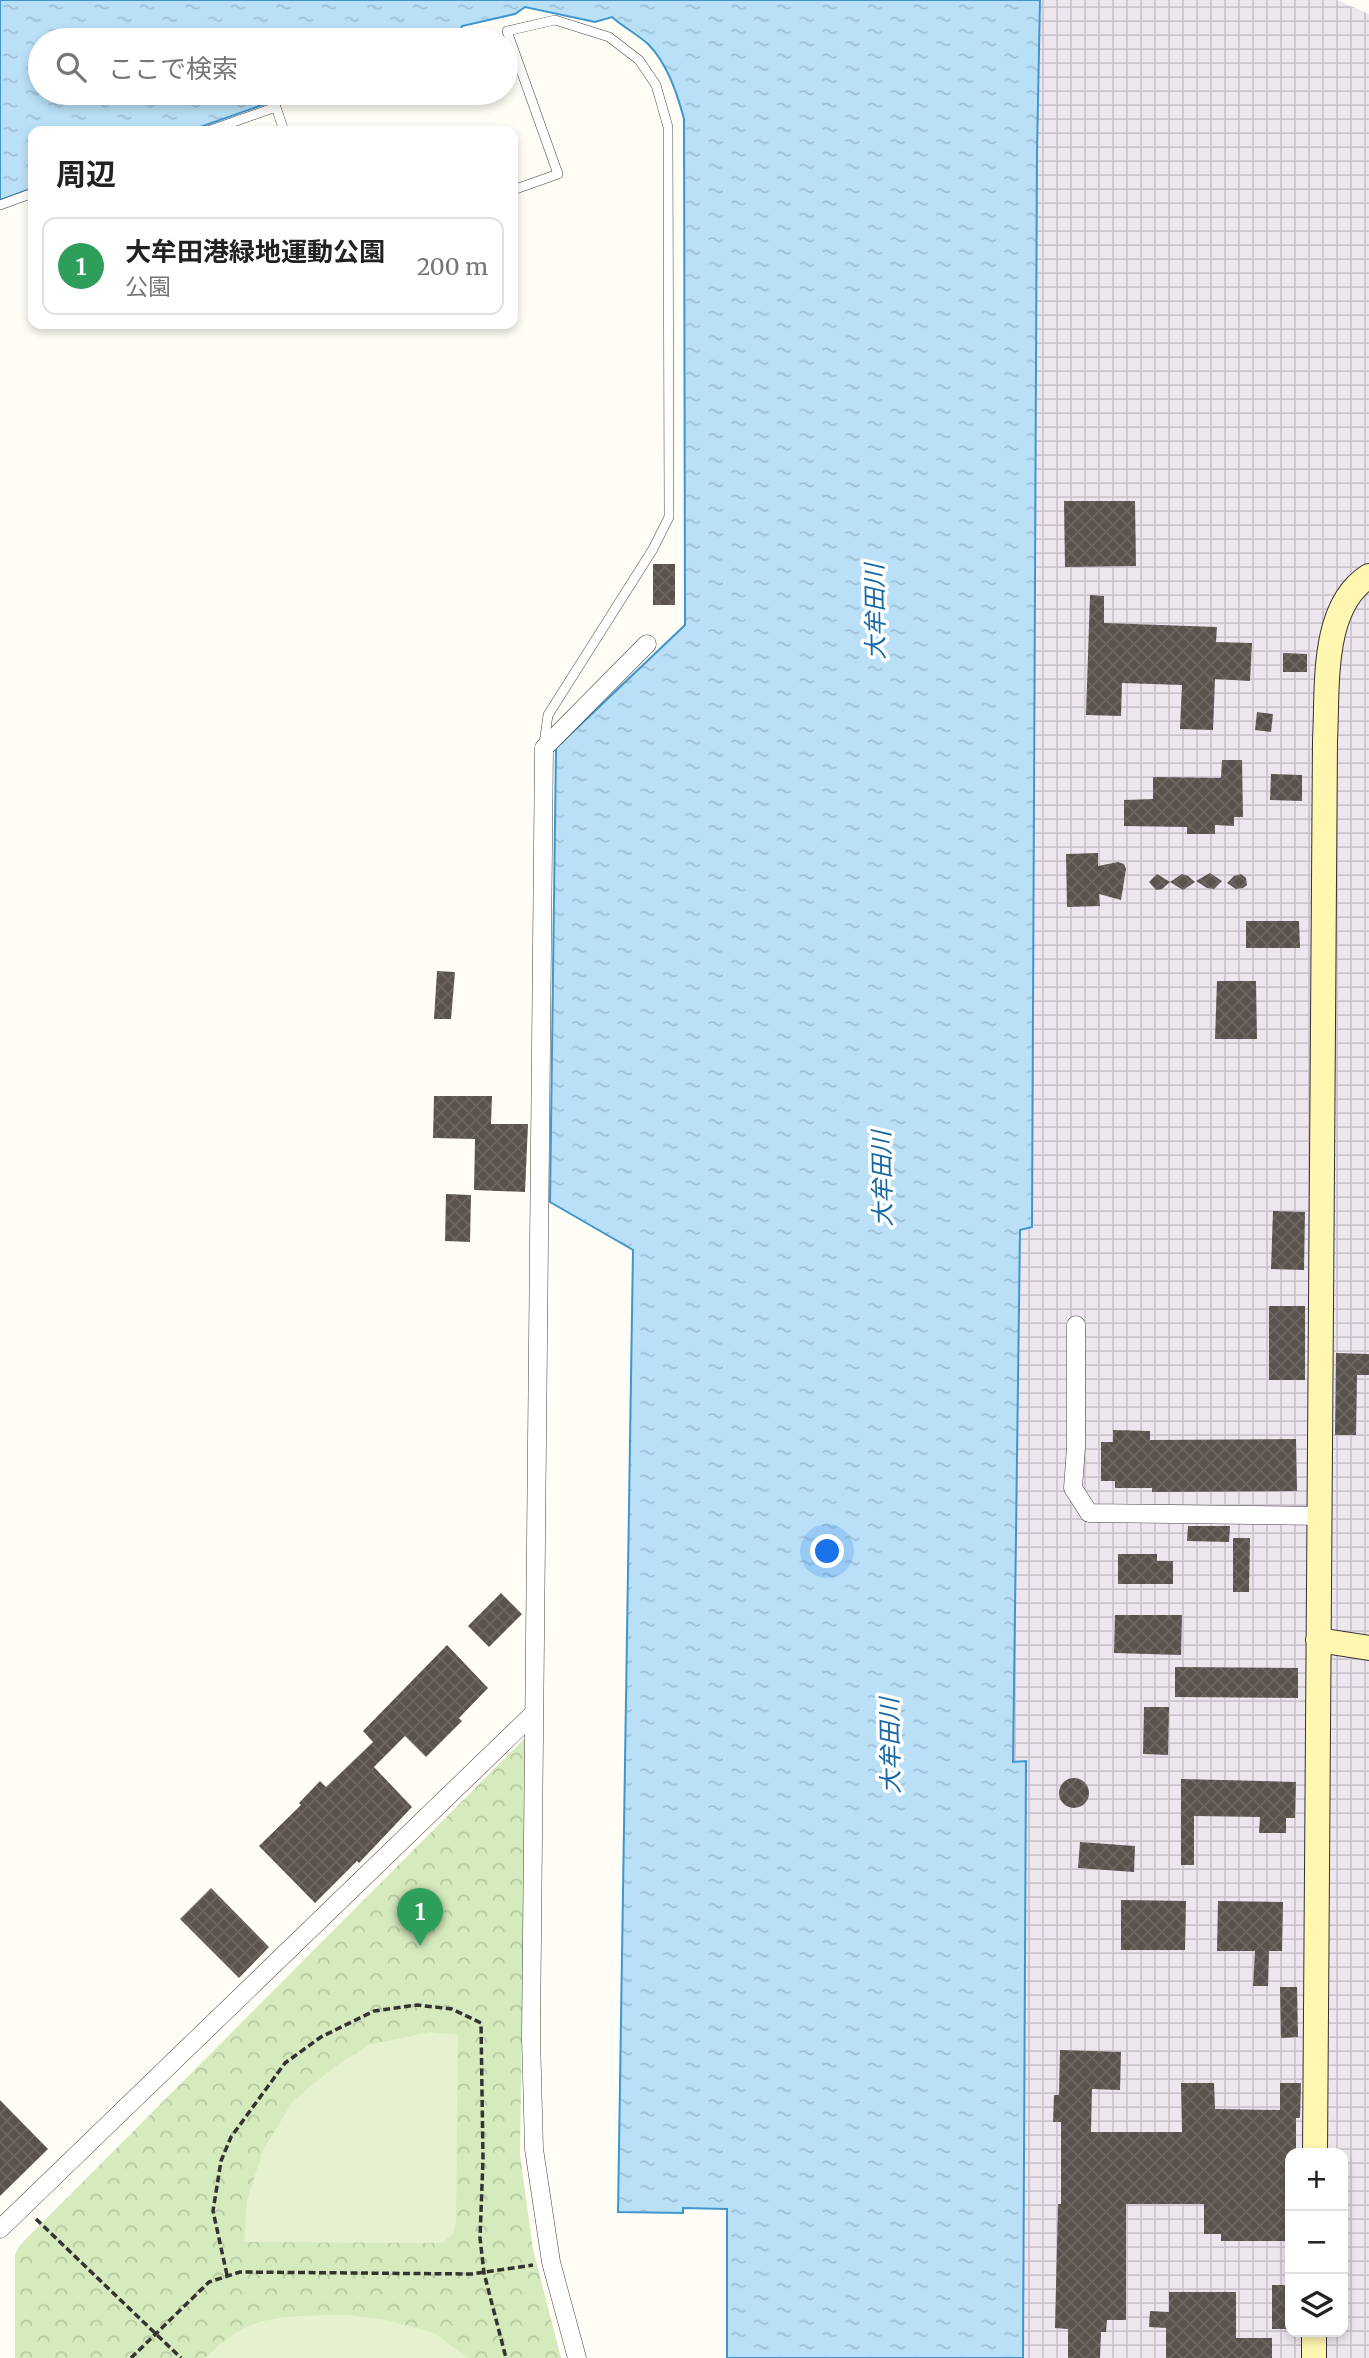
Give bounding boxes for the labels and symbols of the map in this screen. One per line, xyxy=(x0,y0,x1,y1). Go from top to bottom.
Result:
water label: 大牟田川 xyxy=(859,561,891,660)
water label: 大牟田川 xyxy=(866,1128,898,1227)
your location xyxy=(810,1534,844,1568)
water label: 大牟田川 xyxy=(874,1695,906,1794)
pin: 1 xyxy=(397,1888,443,1946)

